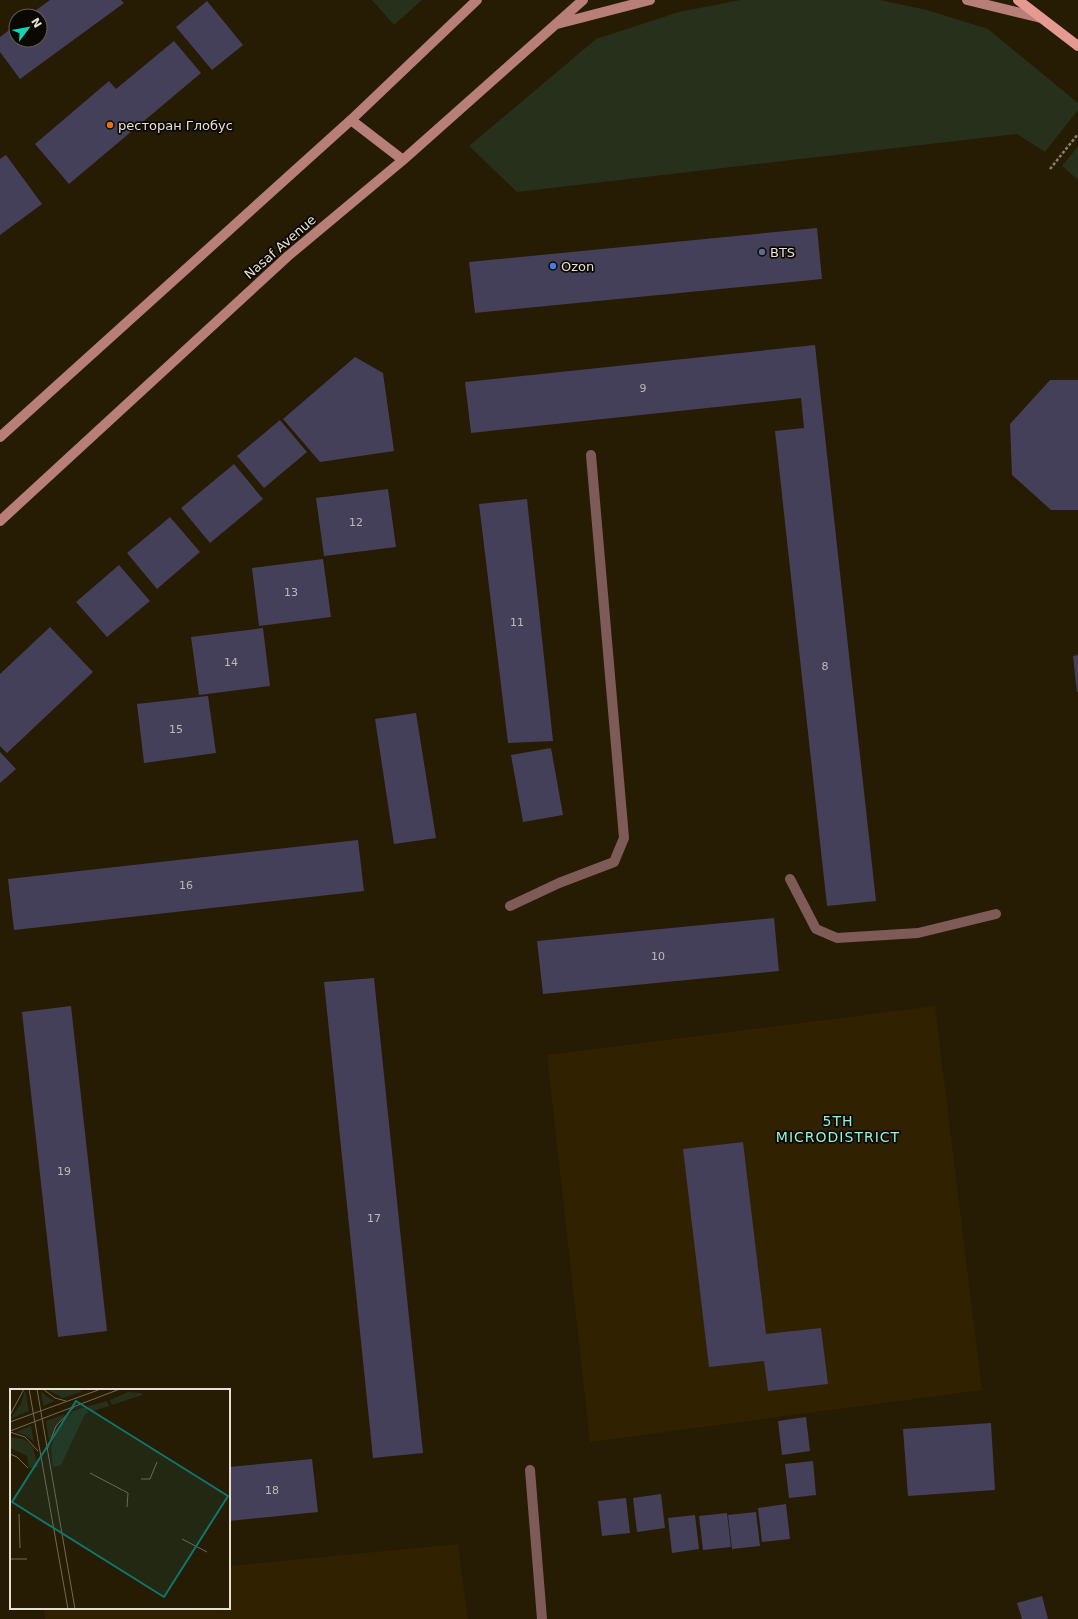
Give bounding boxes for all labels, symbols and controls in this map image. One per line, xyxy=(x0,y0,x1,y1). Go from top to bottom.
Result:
north arrow xyxy=(8,8,48,48)
text: N xyxy=(28,16,44,30)
place label: ресторан Глобус xyxy=(118,118,233,133)
marker: ресторан Глобус xyxy=(105,120,115,130)
street label: Nasaf Avenue xyxy=(241,212,319,282)
place label: BTS xyxy=(770,245,795,260)
marker: BTS xyxy=(757,247,767,257)
place label: Ozon xyxy=(561,259,594,274)
marker: Ozon xyxy=(548,261,558,271)
house number: 9 xyxy=(640,382,647,395)
house number: 12 xyxy=(349,516,363,529)
house number: 13 xyxy=(284,586,298,599)
house number: 11 xyxy=(510,616,524,629)
house number: 14 xyxy=(224,656,238,669)
house number: 8 xyxy=(822,660,829,673)
house number: 15 xyxy=(169,723,183,736)
house number: 16 xyxy=(179,879,193,892)
house number: 10 xyxy=(651,950,665,963)
district label: 5TH MICRODISTRICT xyxy=(776,1113,900,1145)
house number: 19 xyxy=(57,1165,71,1178)
house number: 17 xyxy=(367,1212,381,1225)
inset map xyxy=(10,1389,230,1609)
house number: 18 xyxy=(265,1484,279,1497)

